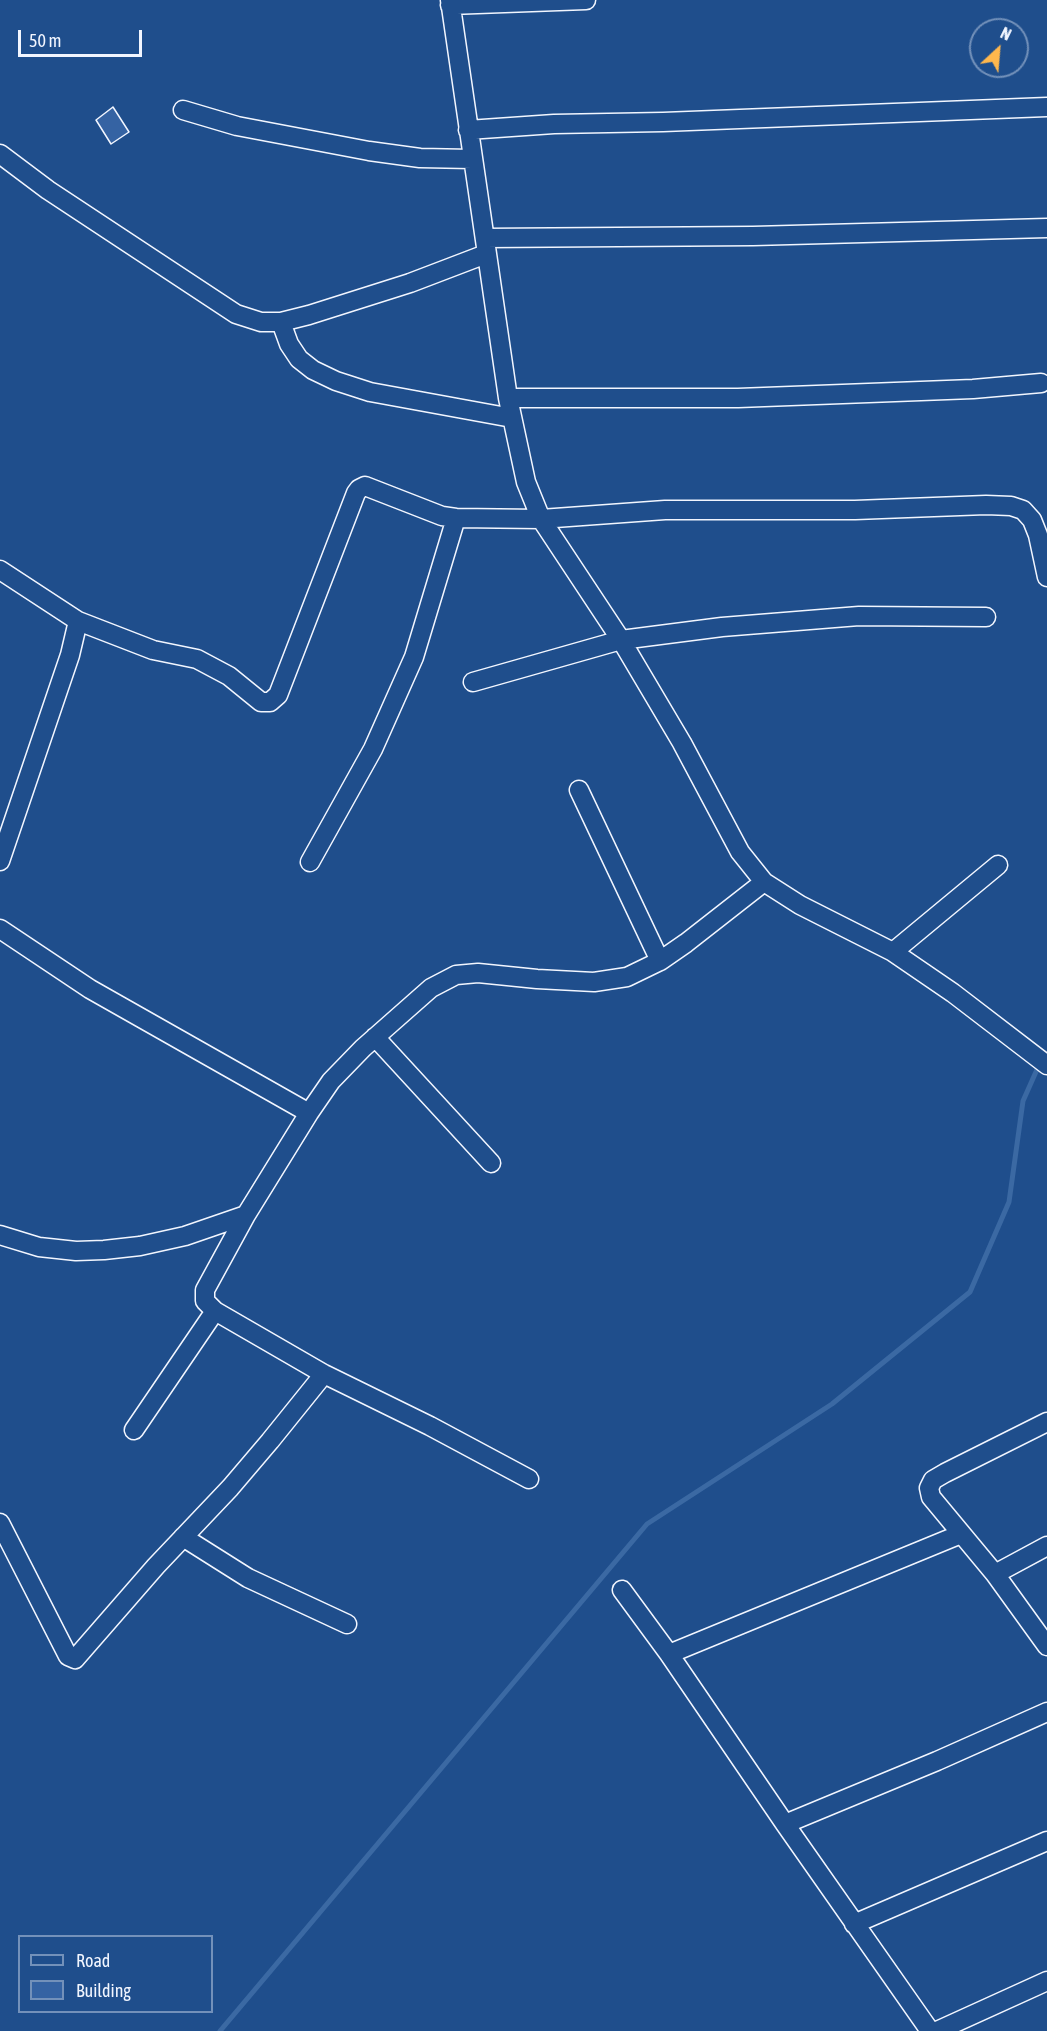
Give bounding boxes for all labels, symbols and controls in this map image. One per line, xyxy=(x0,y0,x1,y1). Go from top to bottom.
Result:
scale bar xyxy=(21,18,146,56)
north arrow xyxy=(969,18,1029,78)
text: N xyxy=(998,23,1014,44)
text: 50 m xyxy=(29,30,61,51)
legend xyxy=(18,1935,213,2013)
text: Road xyxy=(76,1950,110,1971)
text: Building xyxy=(76,1980,131,2001)

